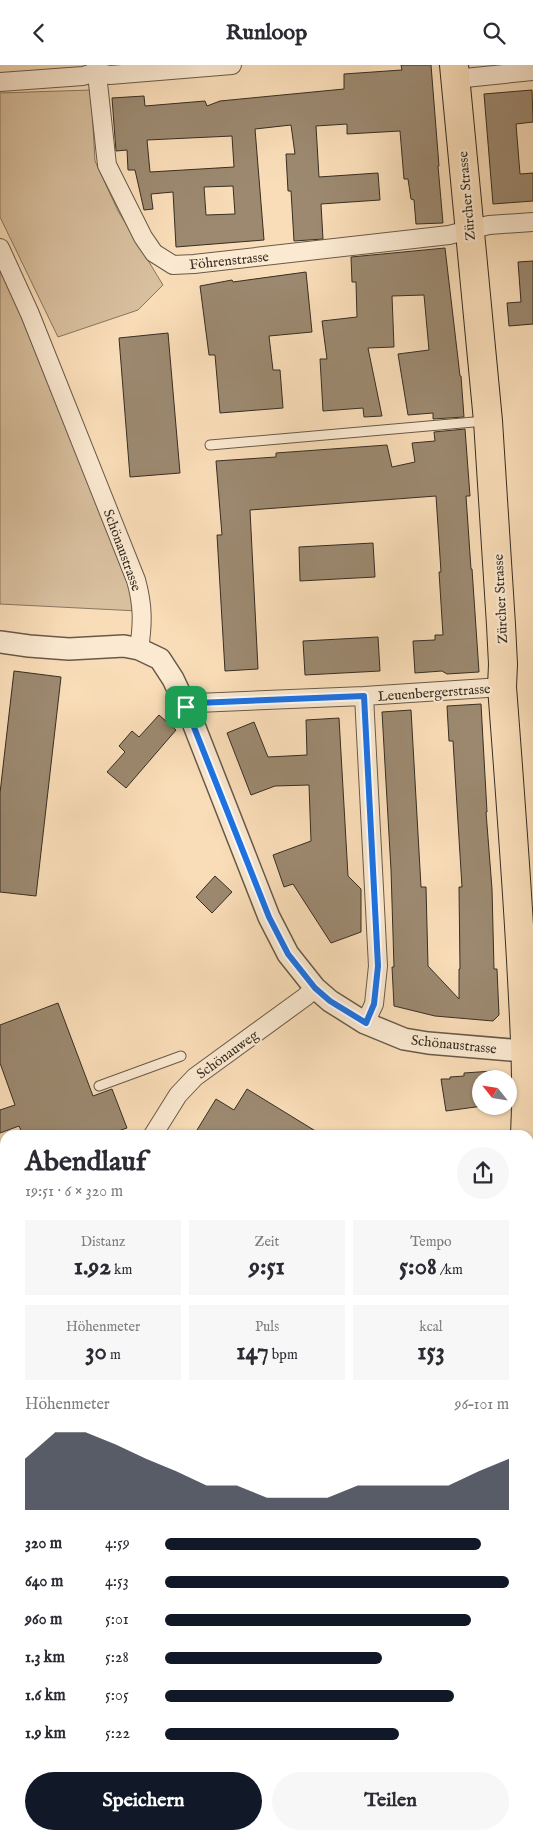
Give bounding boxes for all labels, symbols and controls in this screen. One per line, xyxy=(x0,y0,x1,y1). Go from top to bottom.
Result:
icon: back xyxy=(25,19,53,47)
text: Runloop xyxy=(226,19,307,47)
icon: search xyxy=(480,19,508,47)
street label: Zürcher Strasse xyxy=(454,150,480,241)
street label: Föhrenstrasse xyxy=(188,248,270,274)
street label: Schönaustrasse xyxy=(99,507,145,594)
street label: Zürcher Strasse xyxy=(490,553,512,644)
street label: Leuenbergerstrasse xyxy=(377,680,492,706)
pin xyxy=(165,686,207,728)
icon: arrive xyxy=(172,693,200,721)
street label: Schönauweg xyxy=(193,1026,262,1083)
street label: Schönaustrasse xyxy=(410,1032,498,1059)
north arrow xyxy=(472,1070,518,1115)
map controls xyxy=(472,1070,517,1115)
text: Abendlauf xyxy=(25,1145,146,1180)
button: share xyxy=(457,1147,509,1199)
text: 19:51 · 6 × 320 m xyxy=(25,1182,123,1202)
text: Distanz xyxy=(81,1233,125,1251)
text: Zeit xyxy=(255,1233,279,1251)
text: Tempo xyxy=(410,1233,452,1251)
text: 1.92 xyxy=(74,1251,111,1283)
text: 9:51 xyxy=(249,1251,285,1283)
text: 5:08 xyxy=(399,1251,437,1283)
text: km xyxy=(111,1261,132,1279)
text: /km xyxy=(437,1261,463,1279)
text: Höhenmeter xyxy=(66,1318,140,1336)
text: Puls xyxy=(255,1318,279,1336)
text: kcal xyxy=(419,1318,443,1336)
text: 30 xyxy=(85,1336,107,1368)
text: 147 xyxy=(236,1336,269,1368)
text: 153 xyxy=(417,1336,445,1368)
text: m xyxy=(107,1346,121,1364)
text: bpm xyxy=(269,1346,298,1364)
text: Höhenmeter xyxy=(25,1395,110,1415)
text: 96–101 m xyxy=(454,1395,509,1415)
text: 320 m xyxy=(25,1534,62,1554)
text: 4:59 xyxy=(105,1534,130,1554)
text: 640 m xyxy=(25,1572,63,1592)
text: 4:53 xyxy=(105,1572,129,1592)
text: 960 m xyxy=(25,1610,62,1630)
text: 5:01 xyxy=(105,1610,129,1630)
text: 1.3 km xyxy=(25,1648,65,1668)
text: 5:28 xyxy=(105,1648,129,1668)
text: 1.6 km xyxy=(25,1686,66,1706)
text: 5:05 xyxy=(105,1686,129,1706)
text: 1.9 km xyxy=(25,1724,66,1744)
text: 5:22 xyxy=(105,1724,130,1744)
button: Speichern xyxy=(25,1772,262,1830)
button: Teilen xyxy=(272,1772,509,1830)

